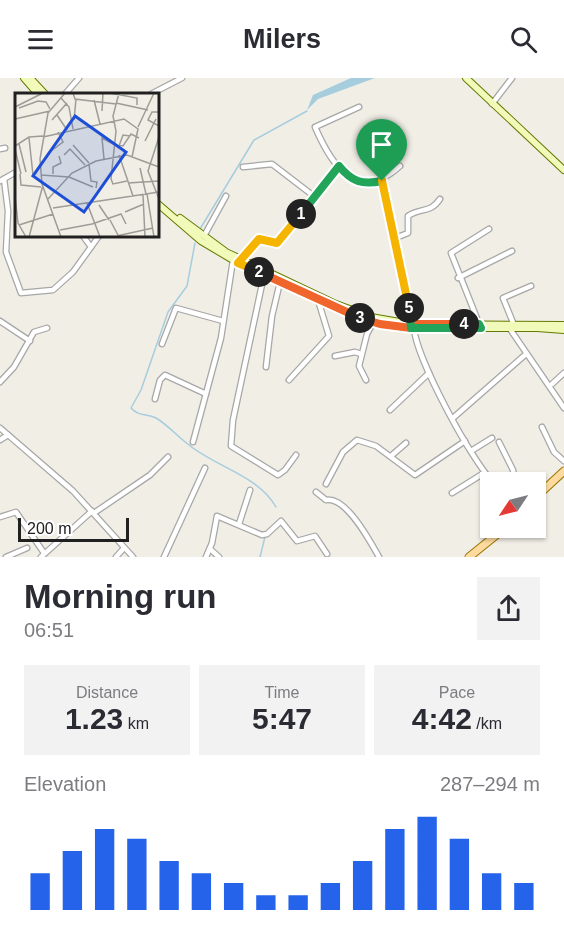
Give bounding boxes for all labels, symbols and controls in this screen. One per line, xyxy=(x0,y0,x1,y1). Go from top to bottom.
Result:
icon: menu xyxy=(24,23,57,56)
icon: search xyxy=(507,23,540,56)
text: Milers xyxy=(243,24,321,54)
inset map xyxy=(15,93,159,237)
pin xyxy=(356,119,407,181)
icon: arrive xyxy=(365,128,398,161)
pin: 1 xyxy=(286,199,316,229)
text: 1 xyxy=(297,205,305,222)
pin: 2 xyxy=(244,257,274,287)
text: 2 xyxy=(255,263,263,280)
pin: 5 xyxy=(394,293,424,323)
text: 5 xyxy=(405,299,413,316)
pin: 3 xyxy=(345,303,375,333)
text: 3 xyxy=(356,309,364,326)
pin: 4 xyxy=(449,309,479,339)
text: 4 xyxy=(460,315,468,332)
north arrow xyxy=(480,472,546,538)
map controls xyxy=(480,472,546,538)
scale bar xyxy=(18,515,129,543)
text: 200 m xyxy=(27,520,71,537)
button: share xyxy=(477,577,540,640)
text: Morning run xyxy=(24,578,216,615)
text: 06:51 xyxy=(24,619,74,641)
text: Distance xyxy=(76,684,138,701)
text: Time xyxy=(265,684,299,701)
text: Pace xyxy=(439,684,475,701)
text: 1.23 xyxy=(65,702,123,735)
text: 5:47 xyxy=(252,702,312,735)
text: 4:42 xyxy=(412,702,472,735)
text: km xyxy=(123,715,149,732)
text: /km xyxy=(472,715,502,732)
text: Elevation xyxy=(24,773,106,795)
text: 287–294 m xyxy=(440,773,540,795)

